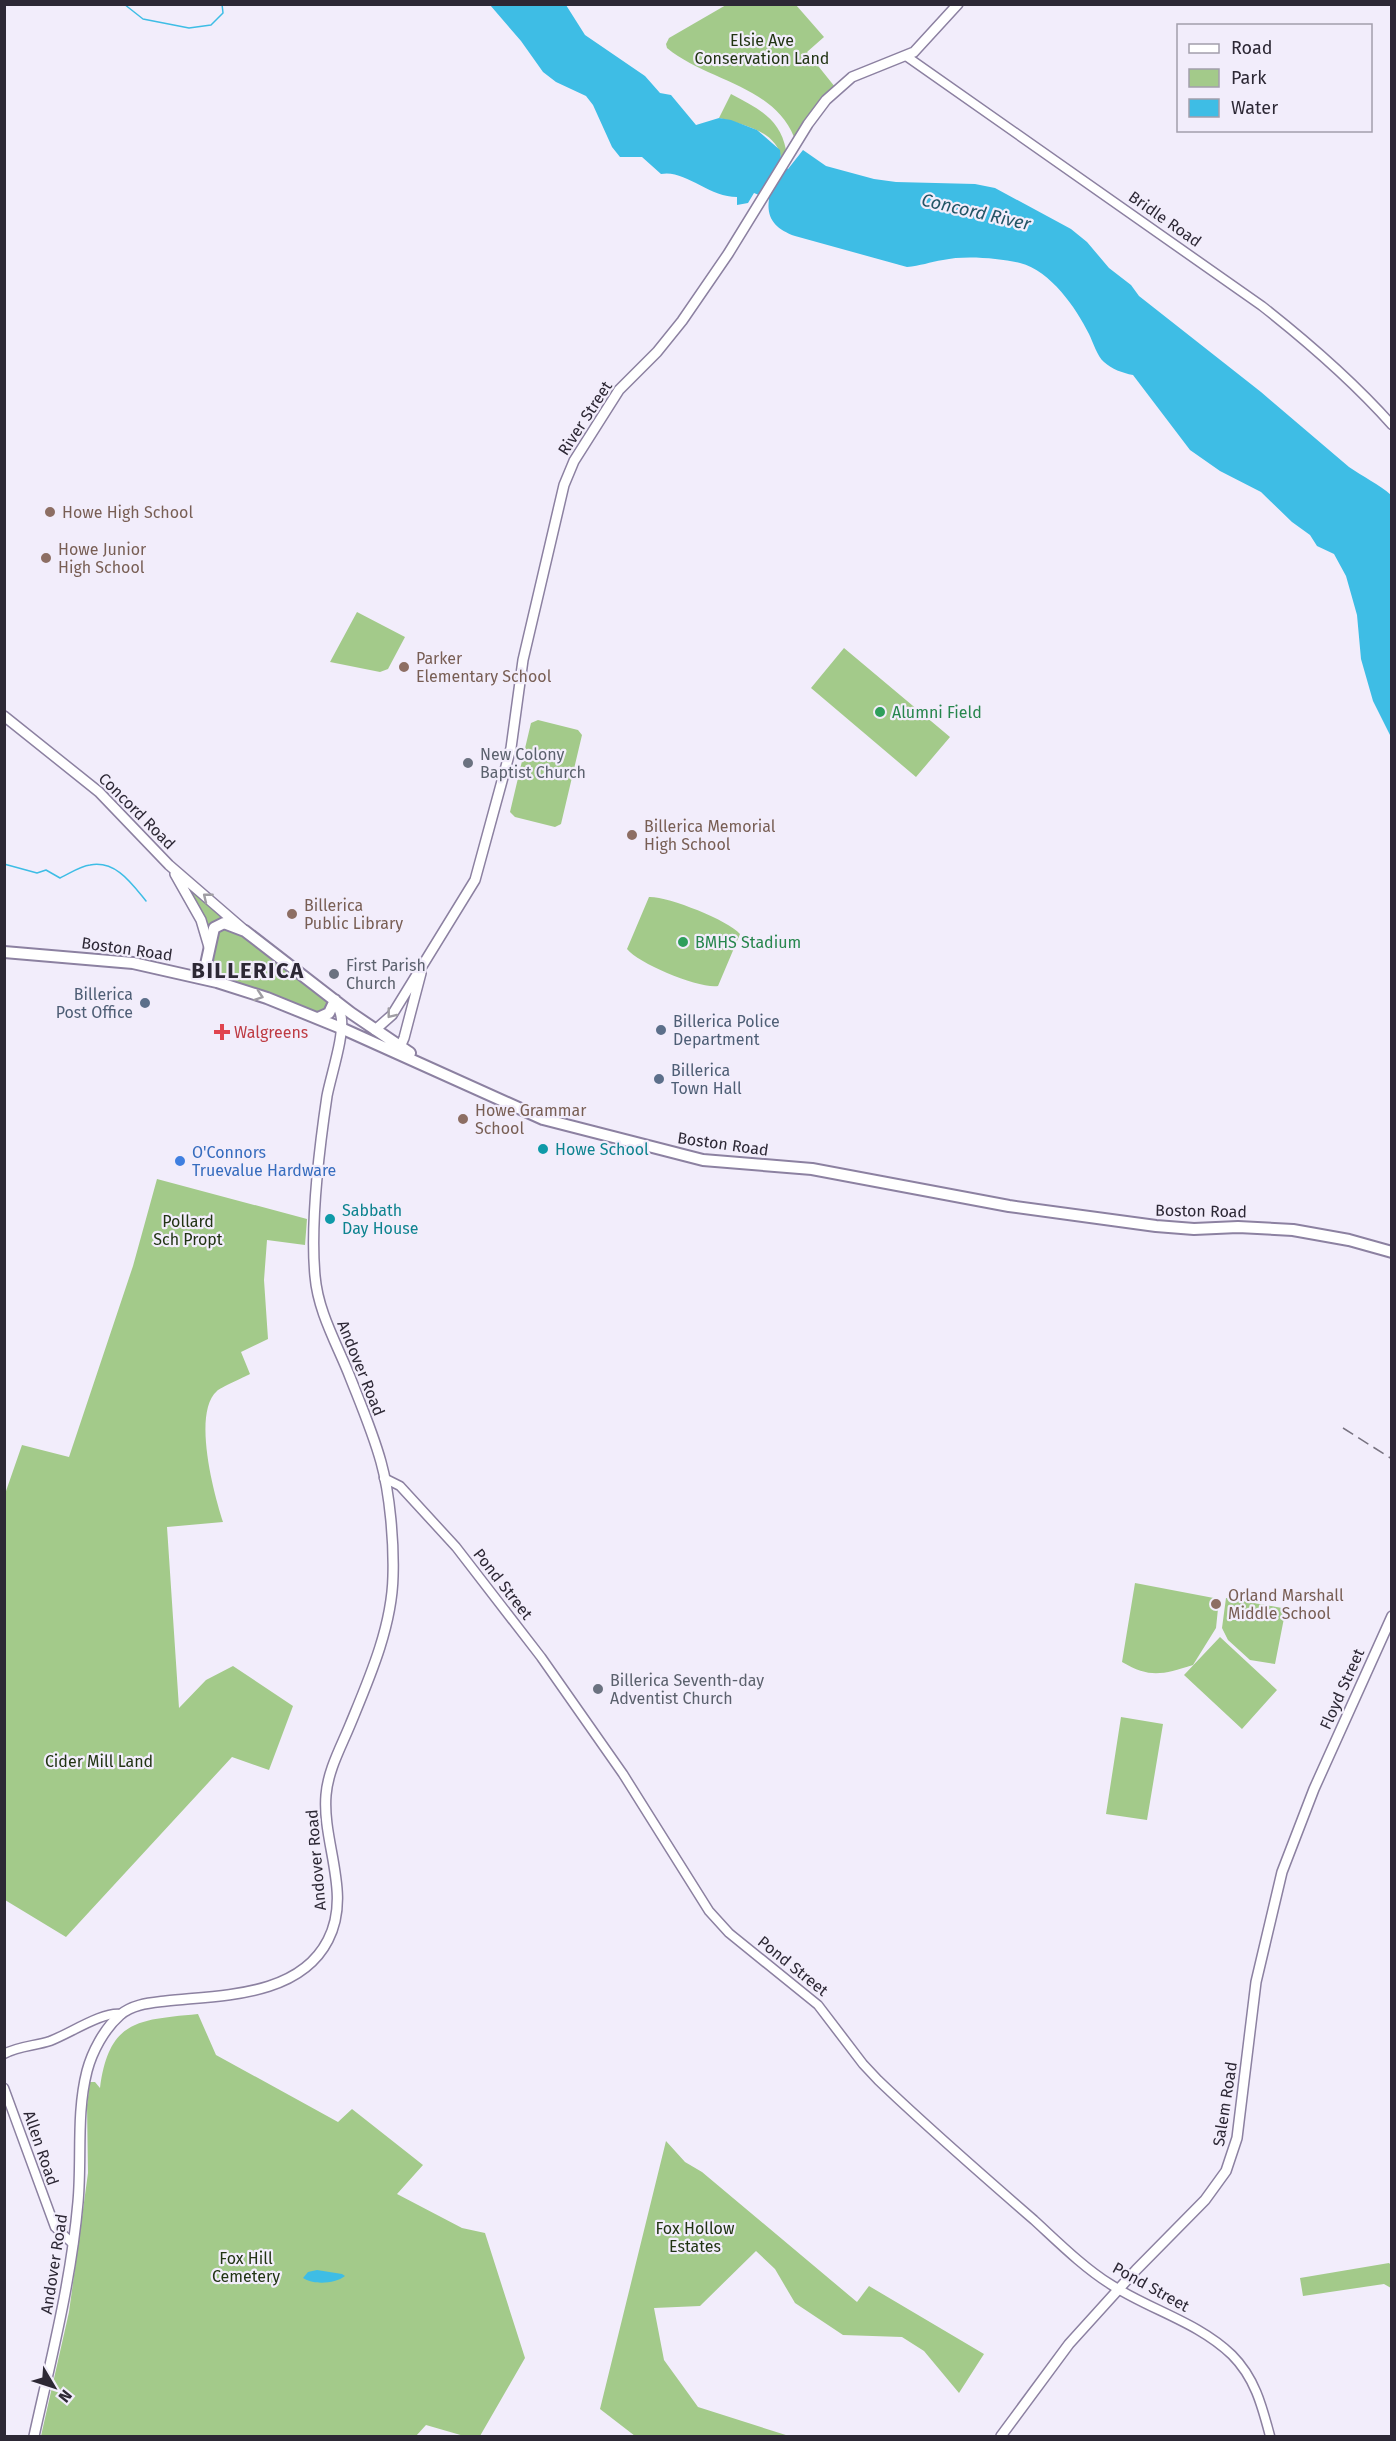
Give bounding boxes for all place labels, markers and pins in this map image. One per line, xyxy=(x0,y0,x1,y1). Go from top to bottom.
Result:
place label: Howe High School xyxy=(62,503,193,522)
marker: Howe High School xyxy=(43,505,57,519)
place label: Howe Junior High School xyxy=(58,540,147,577)
marker: Howe Junior High School xyxy=(39,551,53,565)
place label: Parker Elementary School xyxy=(416,649,552,686)
marker: Parker Elementary School xyxy=(397,660,411,674)
place label: Alumni Field xyxy=(892,703,982,722)
marker: Alumni Field xyxy=(873,705,887,719)
place label: New Colony Baptist Church xyxy=(480,745,586,782)
marker: New Colony Baptist Church xyxy=(461,756,475,770)
place label: Billerica Memorial High School xyxy=(644,817,776,854)
marker: Billerica Memorial High School xyxy=(625,828,639,842)
place label: Billerica Public Library xyxy=(304,896,403,933)
marker: Billerica Public Library xyxy=(285,907,299,921)
place label: BMHS Stadium xyxy=(695,933,801,952)
marker: BMHS Stadium xyxy=(676,935,690,949)
place label: First Parish Church xyxy=(346,956,426,993)
marker: First Parish Church xyxy=(327,967,341,981)
place label: Billerica Post Office xyxy=(56,985,133,1022)
marker: Billerica Post Office xyxy=(138,996,152,1010)
place label: Billerica Police Department xyxy=(673,1012,780,1049)
place label: Walgreens xyxy=(234,1023,308,1042)
marker: Billerica Police Department xyxy=(654,1023,668,1037)
marker: Walgreens xyxy=(215,1025,229,1039)
place label: Billerica Town Hall xyxy=(671,1061,742,1098)
marker: Billerica Town Hall xyxy=(652,1072,666,1086)
place label: Howe Grammar School xyxy=(475,1101,587,1138)
marker: Howe Grammar School xyxy=(456,1112,470,1126)
place label: Howe School xyxy=(555,1140,649,1159)
marker: Howe School xyxy=(536,1142,550,1156)
place label: O'Connors Truevalue Hardware xyxy=(192,1143,336,1180)
marker: O'Connors Truevalue Hardware xyxy=(173,1154,187,1168)
place label: Sabbath Day House xyxy=(342,1201,418,1238)
marker: Sabbath Day House xyxy=(323,1212,337,1226)
place label: Orland Marshall Middle School xyxy=(1228,1586,1344,1623)
marker: Orland Marshall Middle School xyxy=(1209,1597,1223,1611)
place label: Billerica Seventh-day Adventist Church xyxy=(610,1671,764,1708)
marker: Billerica Seventh-day Adventist Church xyxy=(591,1682,605,1696)

